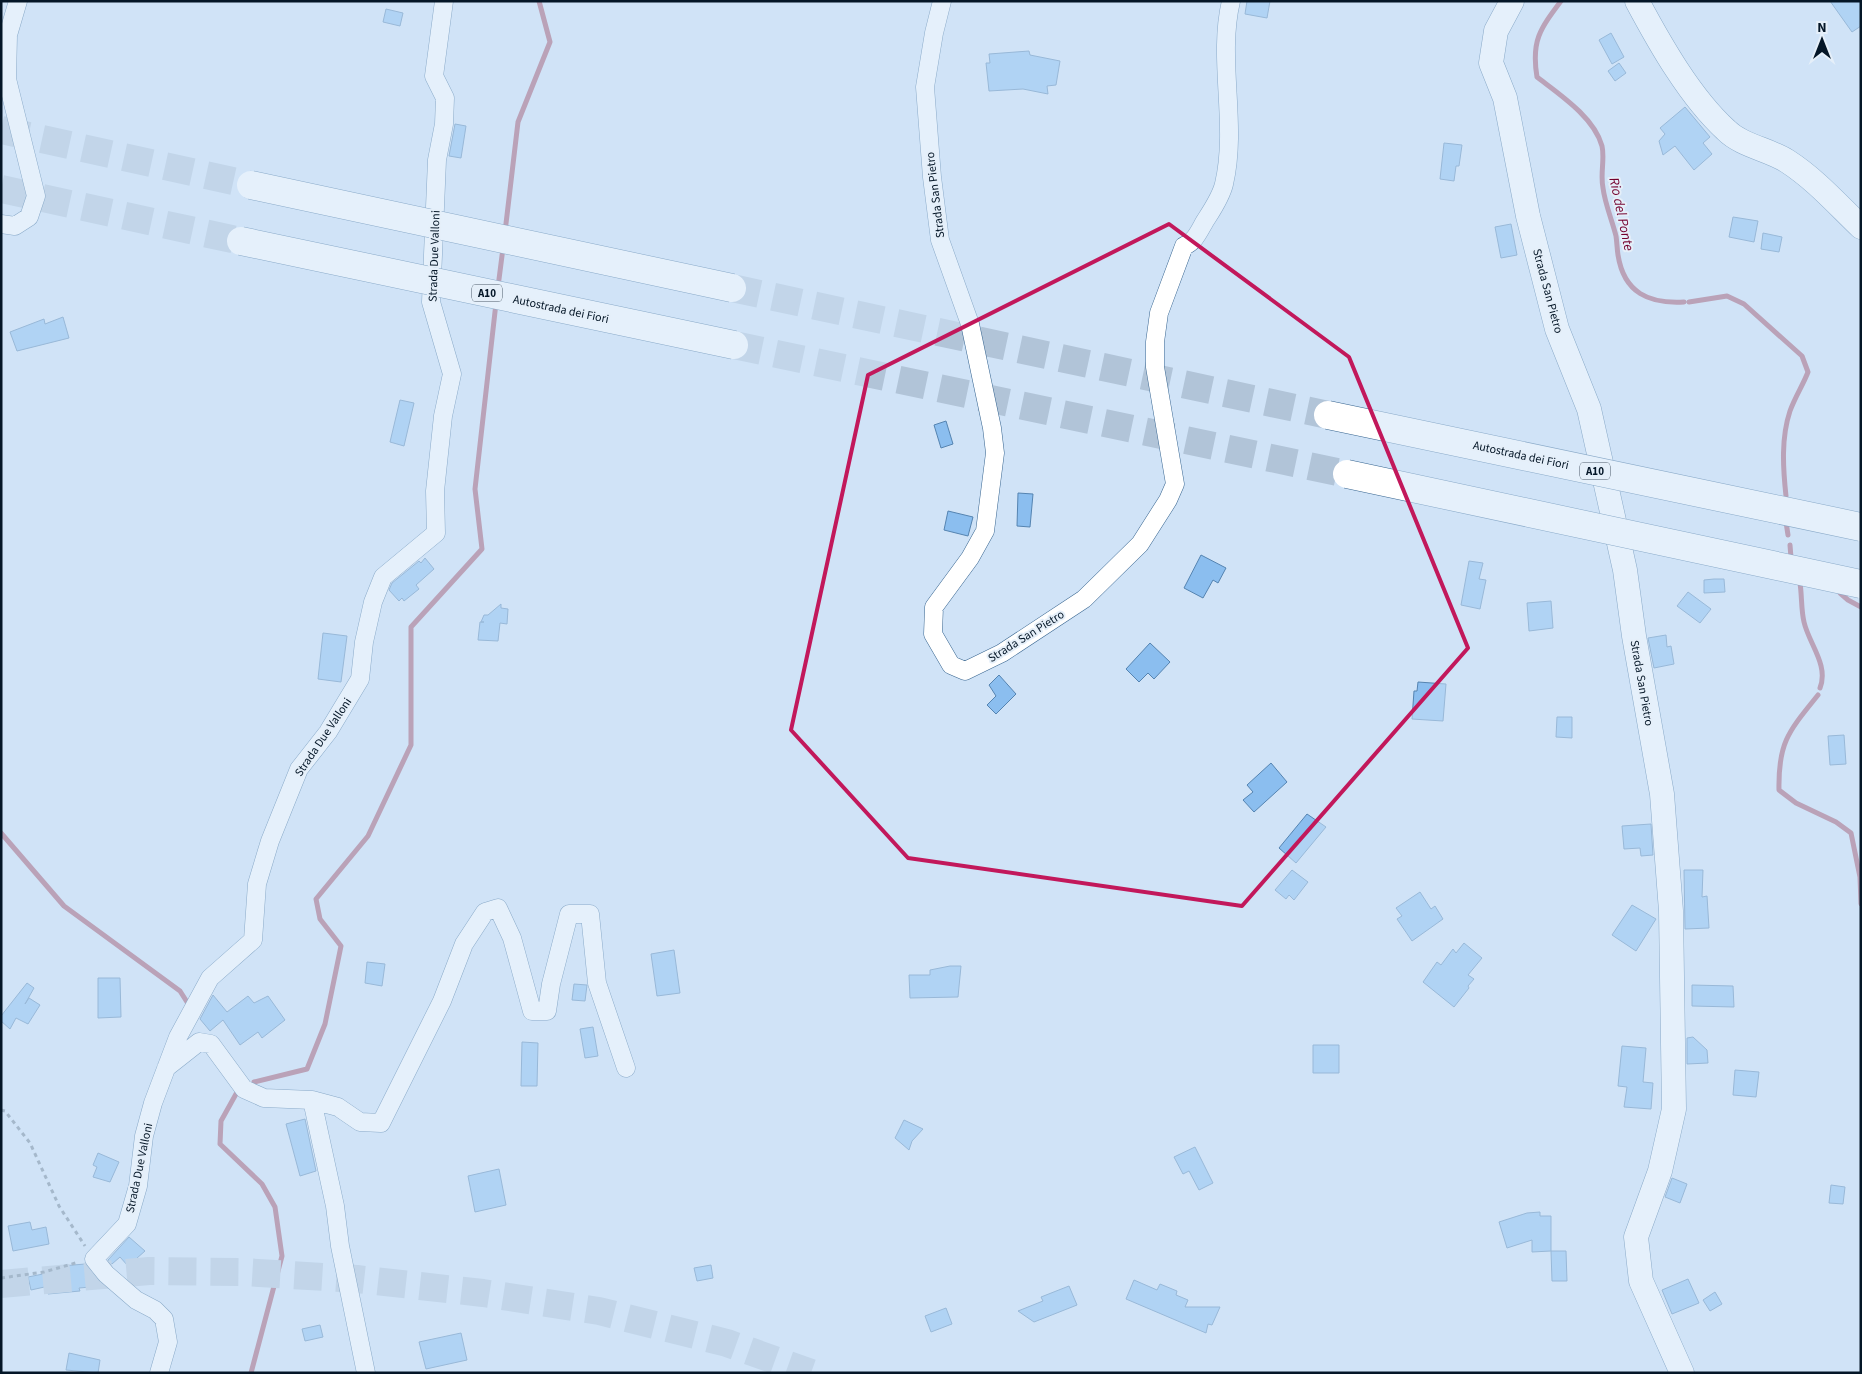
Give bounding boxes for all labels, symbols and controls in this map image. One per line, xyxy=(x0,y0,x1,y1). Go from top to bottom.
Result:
north arrow xyxy=(1797,15,1847,65)
text: N xyxy=(1817,18,1827,38)
street label: Strada San Pietro xyxy=(922,151,949,239)
water label: Rio del Ponte xyxy=(1603,176,1639,253)
street label: Strada Due Valloni xyxy=(424,210,445,302)
street label: Strada San Pietro xyxy=(1528,247,1567,335)
road number: A10 xyxy=(472,284,502,302)
street label: Autostrada dei Fiori xyxy=(511,291,610,328)
street label: Autostrada dei Fiori xyxy=(1471,437,1570,474)
road number: A10 xyxy=(1580,462,1610,480)
street label: Strada San Pietro xyxy=(985,606,1068,667)
street label: Strada San Pietro xyxy=(1626,639,1657,727)
street label: Strada Due Valloni xyxy=(291,695,356,780)
street label: Strada Due Valloni xyxy=(122,1122,157,1215)

